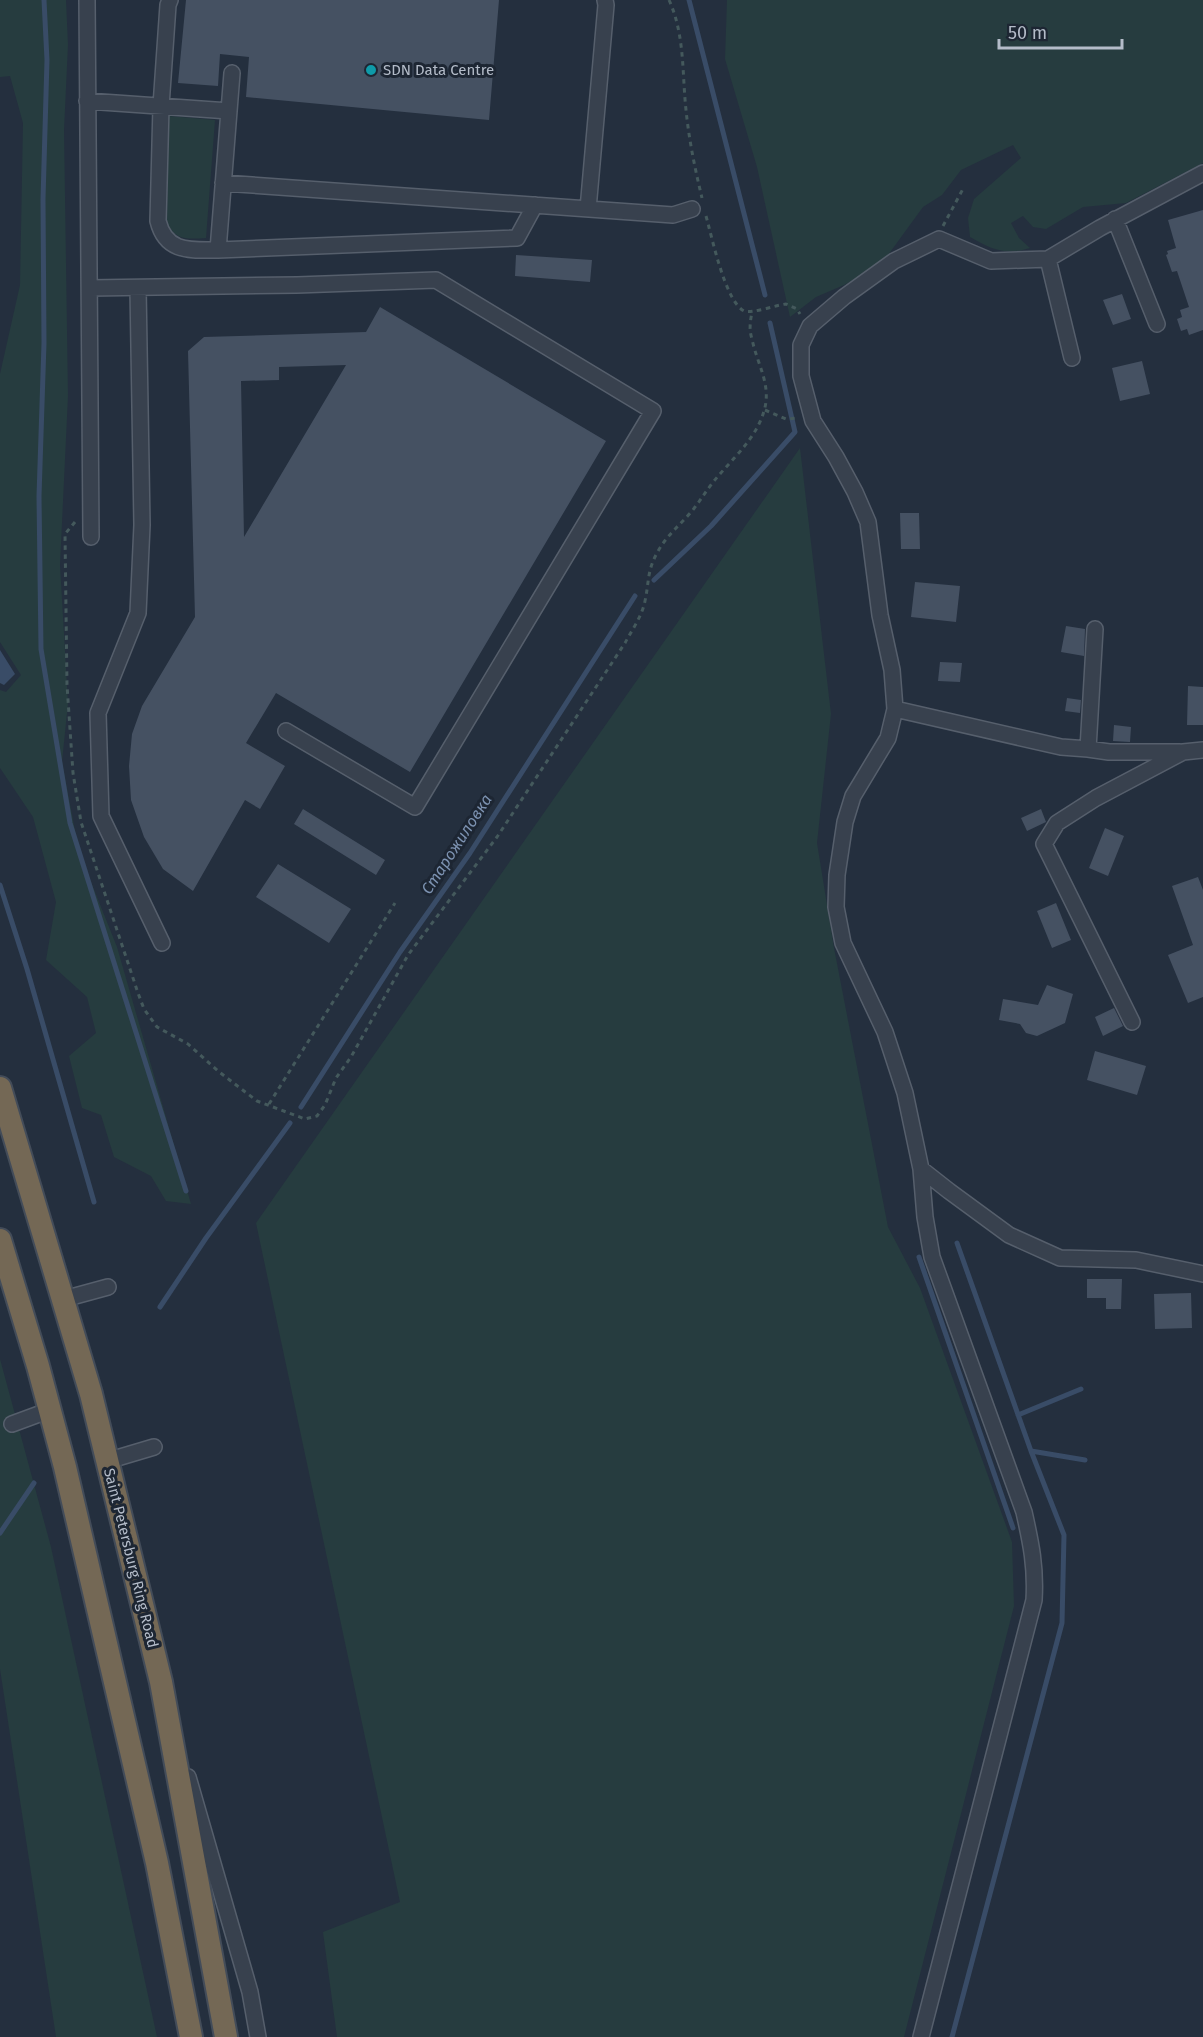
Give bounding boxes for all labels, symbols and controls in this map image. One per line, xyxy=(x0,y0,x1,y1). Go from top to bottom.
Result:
scale bar xyxy=(999,12,1122,50)
text: 50 m xyxy=(1008,22,1047,44)
place label: SDN Data Centre xyxy=(383,61,494,79)
marker: SDN Data Centre xyxy=(364,63,378,77)
water label: Старожиловка xyxy=(417,791,496,898)
street label: Saint Petersburg Ring Road xyxy=(100,1466,162,1650)

